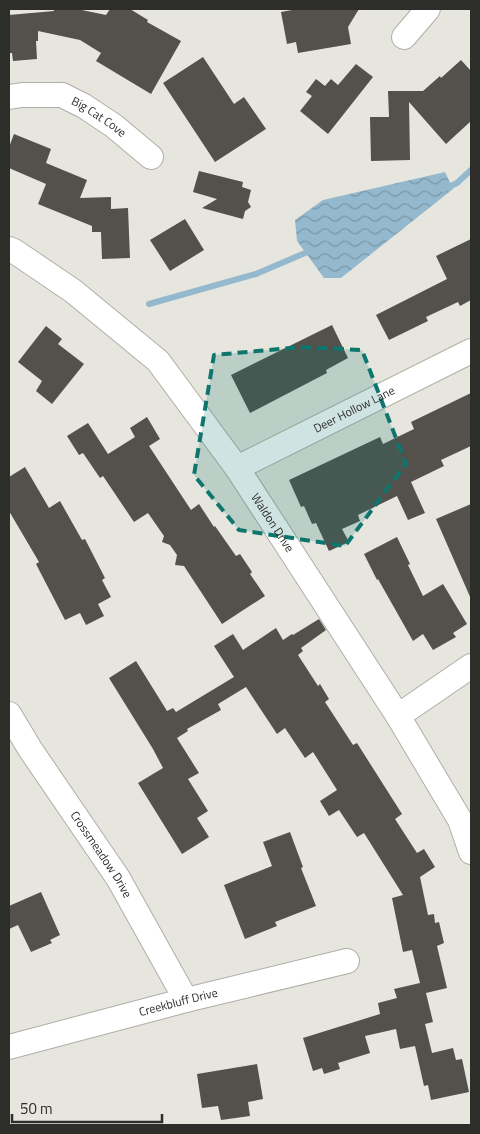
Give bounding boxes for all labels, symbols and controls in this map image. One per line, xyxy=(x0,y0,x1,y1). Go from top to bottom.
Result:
street label: Big Cat Cove xyxy=(68,91,131,142)
street label: Deer Hollow Lane xyxy=(310,381,398,437)
street label: Waldon Drive xyxy=(247,489,299,556)
street label: Crossmeadow Drive xyxy=(66,807,137,901)
street label: Creekbluff Drive xyxy=(137,983,219,1021)
scale bar xyxy=(12,1092,162,1124)
text: 50 m xyxy=(20,1097,53,1120)

